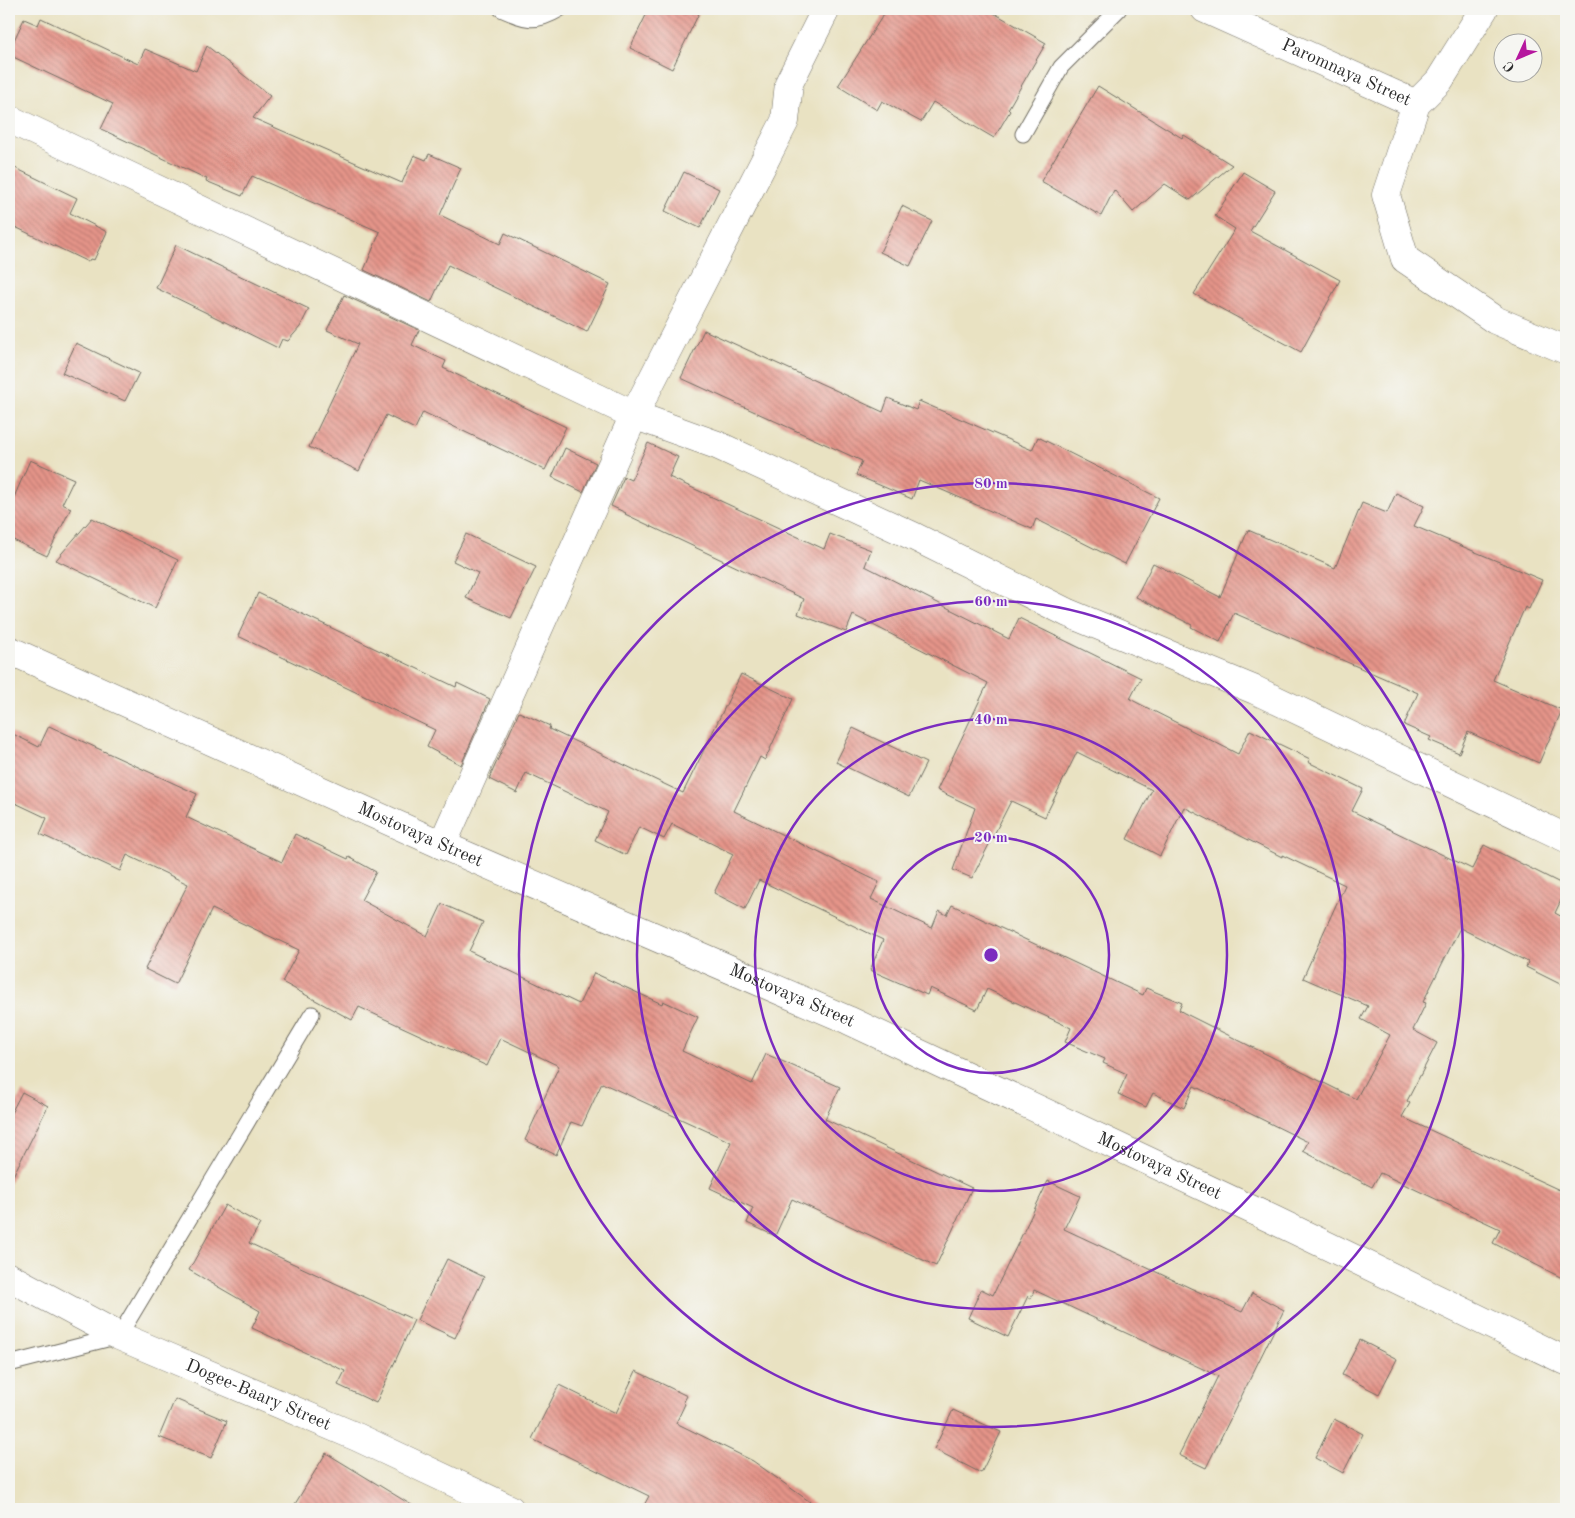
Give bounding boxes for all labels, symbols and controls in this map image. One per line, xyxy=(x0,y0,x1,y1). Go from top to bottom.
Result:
north arrow xyxy=(1492,32,1542,82)
street label: Paromnaya Street xyxy=(1279,36,1414,110)
text: С xyxy=(1501,58,1518,75)
text: 80 m xyxy=(974,477,1008,492)
text: 60 m xyxy=(974,595,1008,610)
text: 40 m xyxy=(974,713,1008,728)
street label: Mostovaya Street xyxy=(355,799,485,870)
text: 20 m xyxy=(974,831,1008,846)
centre of rings xyxy=(982,946,1000,964)
street label: Mostovaya Street xyxy=(727,961,858,1031)
street label: Mostovaya Street xyxy=(1095,1129,1224,1203)
street label: Dogee-Baary Street xyxy=(183,1356,333,1434)

